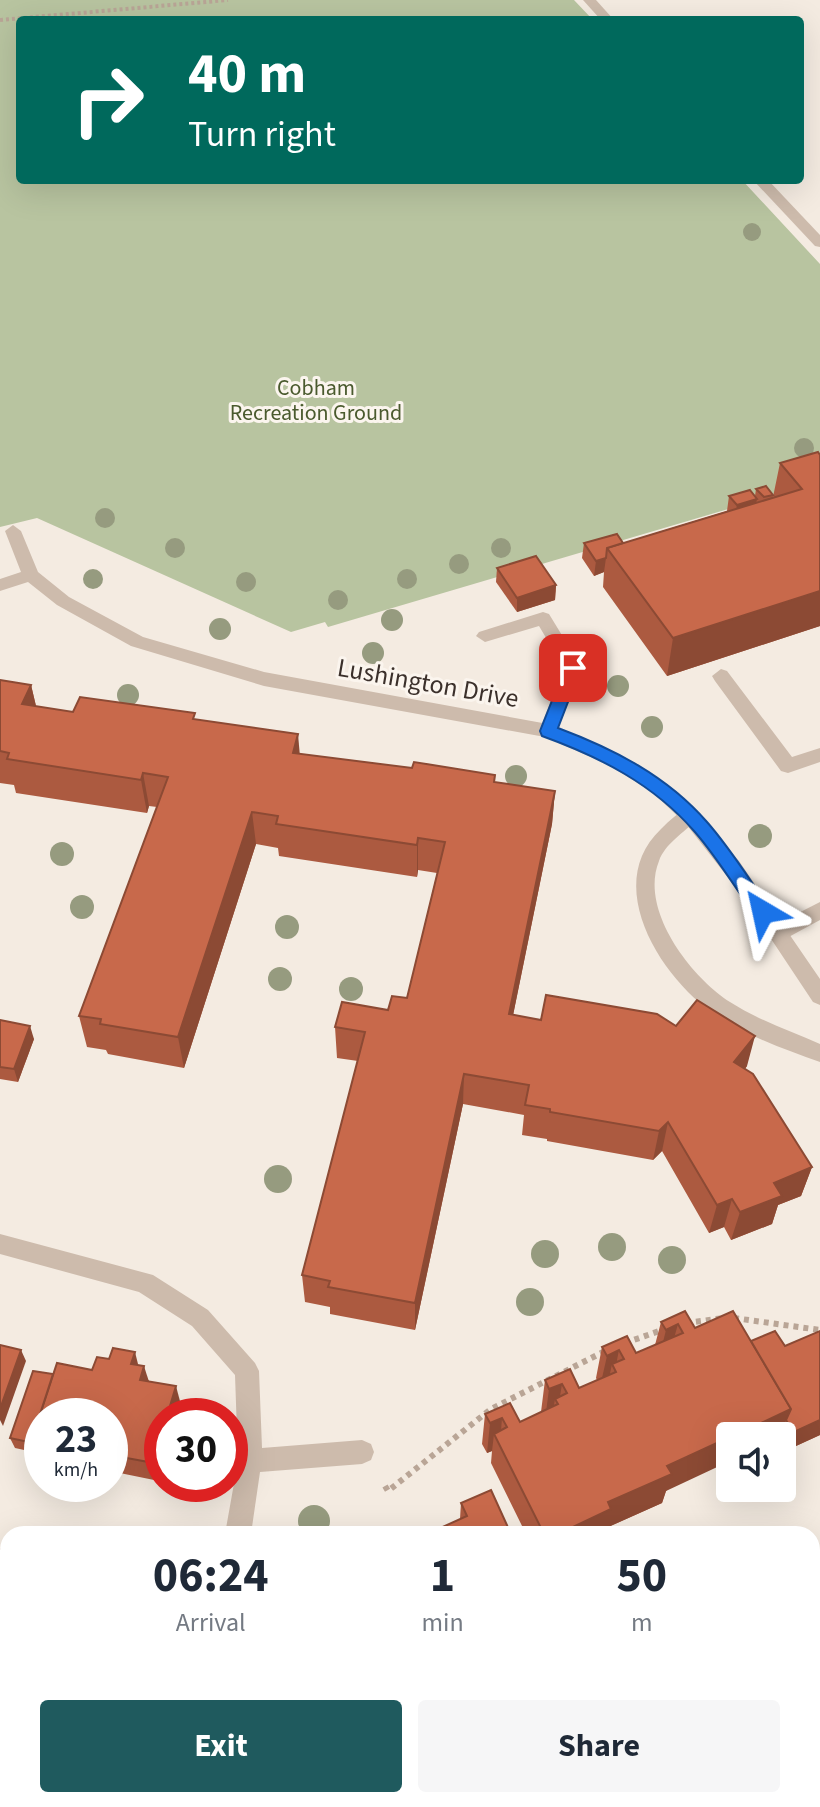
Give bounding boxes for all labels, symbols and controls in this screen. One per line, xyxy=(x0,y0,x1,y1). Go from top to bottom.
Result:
text: 40 m xyxy=(188,35,306,114)
icon: right xyxy=(56,48,160,152)
text: Turn right xyxy=(188,109,336,160)
park label: Cobham Recreation Ground xyxy=(230,372,402,429)
pin xyxy=(539,634,607,702)
icon: arrive xyxy=(551,646,595,690)
street label: Lushington Drive xyxy=(334,649,522,717)
position arrow xyxy=(721,870,805,954)
speed limit sign: 30 xyxy=(144,1398,248,1502)
text: 23 xyxy=(55,1411,97,1468)
map controls xyxy=(716,1422,796,1502)
button: sound xyxy=(716,1422,796,1502)
text: km/h xyxy=(54,1456,98,1484)
text: 06:24 xyxy=(153,1542,269,1610)
text: 1 xyxy=(430,1542,455,1610)
text: 50 xyxy=(616,1542,667,1610)
text: Arrival xyxy=(176,1604,246,1641)
text: min xyxy=(421,1604,464,1641)
text: m xyxy=(631,1604,653,1641)
button: Exit xyxy=(40,1700,402,1792)
button: Share xyxy=(418,1700,780,1792)

